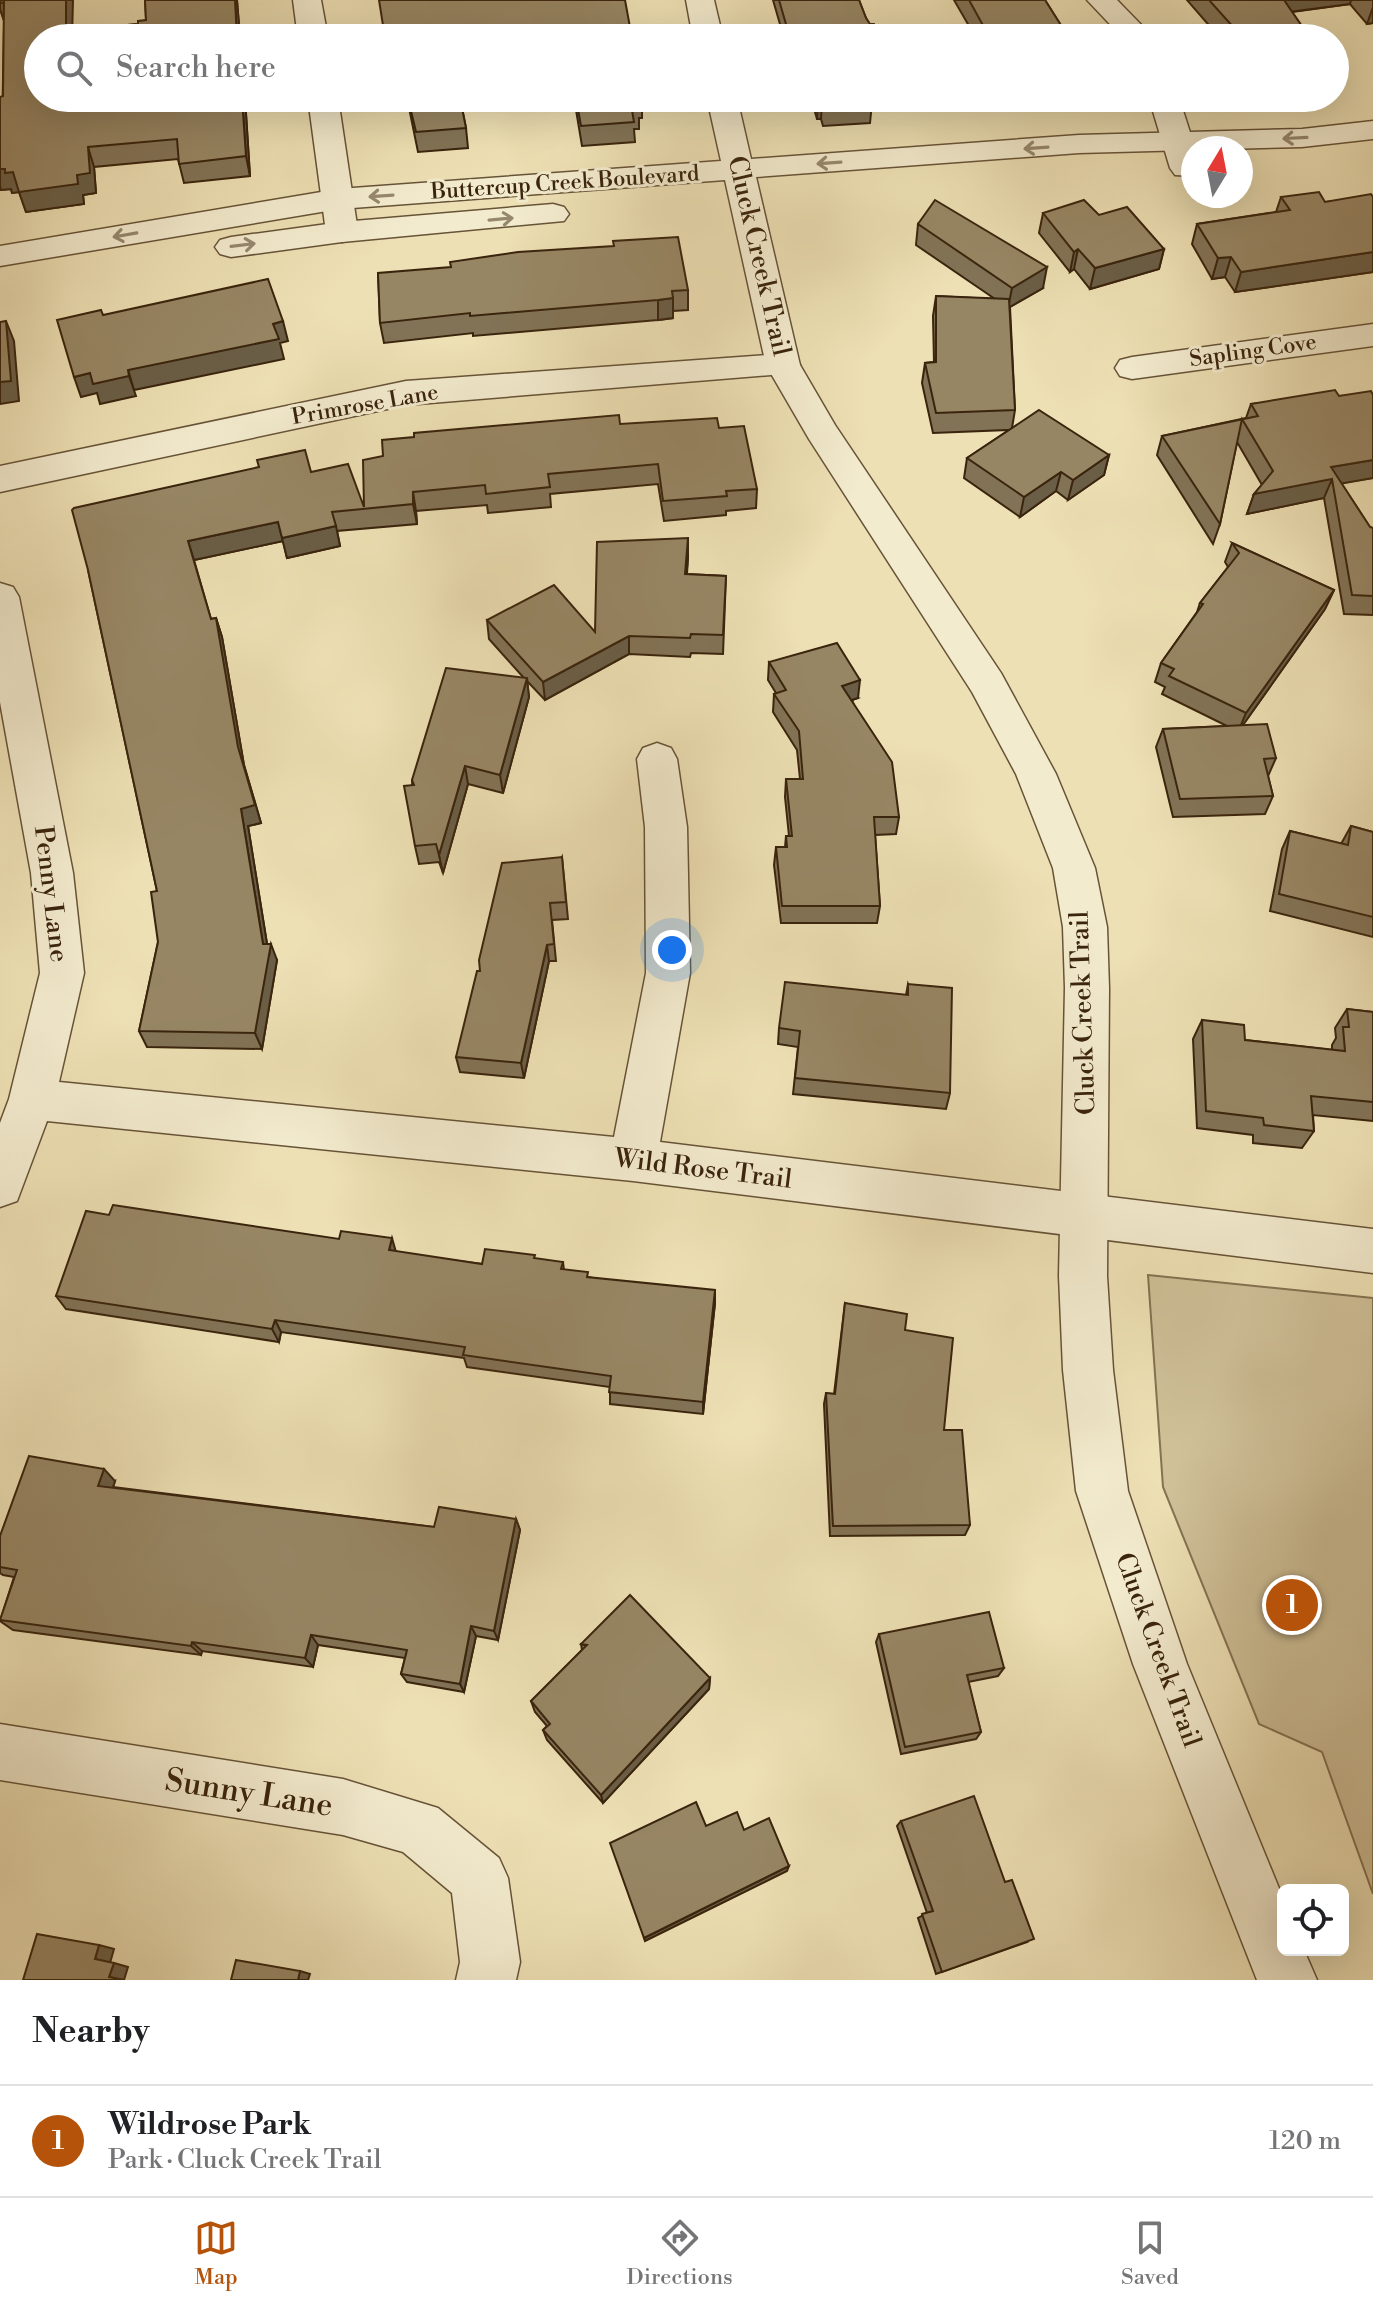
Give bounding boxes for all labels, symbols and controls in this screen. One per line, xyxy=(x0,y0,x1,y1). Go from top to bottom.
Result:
search box xyxy=(24,24,1349,112)
icon: search xyxy=(52,46,96,90)
text: Search here xyxy=(116,49,276,87)
one-way arrow xyxy=(1282,130,1309,145)
north arrow xyxy=(1181,136,1253,208)
one-way arrow xyxy=(1023,141,1050,156)
street label: Cluck Creek Trail xyxy=(720,153,798,359)
one-way arrow xyxy=(816,156,843,171)
street label: Buttercup Creek Boulevard xyxy=(429,160,701,206)
one-way arrow xyxy=(369,189,395,204)
one-way arrow xyxy=(487,211,514,226)
one-way arrow xyxy=(112,229,138,244)
one-way arrow xyxy=(229,237,255,252)
street label: Sapling Cove xyxy=(1188,329,1318,373)
street label: Primrose Lane xyxy=(290,379,440,431)
street label: Penny Lane xyxy=(27,824,75,964)
street label: Cluck Creek Trail xyxy=(1063,910,1103,1116)
your location xyxy=(652,930,692,970)
street label: Wild Rose Trail xyxy=(611,1142,794,1196)
street label: Cluck Creek Trail xyxy=(1108,1549,1208,1752)
pin: 1 xyxy=(1266,1575,1318,1635)
street label: Sunny Lane xyxy=(162,1760,336,1826)
map controls xyxy=(1277,1884,1349,1956)
button: locate xyxy=(1277,1884,1349,1956)
text: Nearby xyxy=(32,2011,150,2053)
text: Wildrose Park xyxy=(108,2106,311,2144)
text: 1 xyxy=(52,2125,64,2157)
text: 120 m xyxy=(1269,2125,1341,2157)
text: Park · Cluck Creek Trail xyxy=(108,2144,381,2176)
tab: Map xyxy=(194,2216,238,2291)
tab: Directions xyxy=(627,2216,733,2291)
tab: Saved xyxy=(1121,2216,1179,2291)

